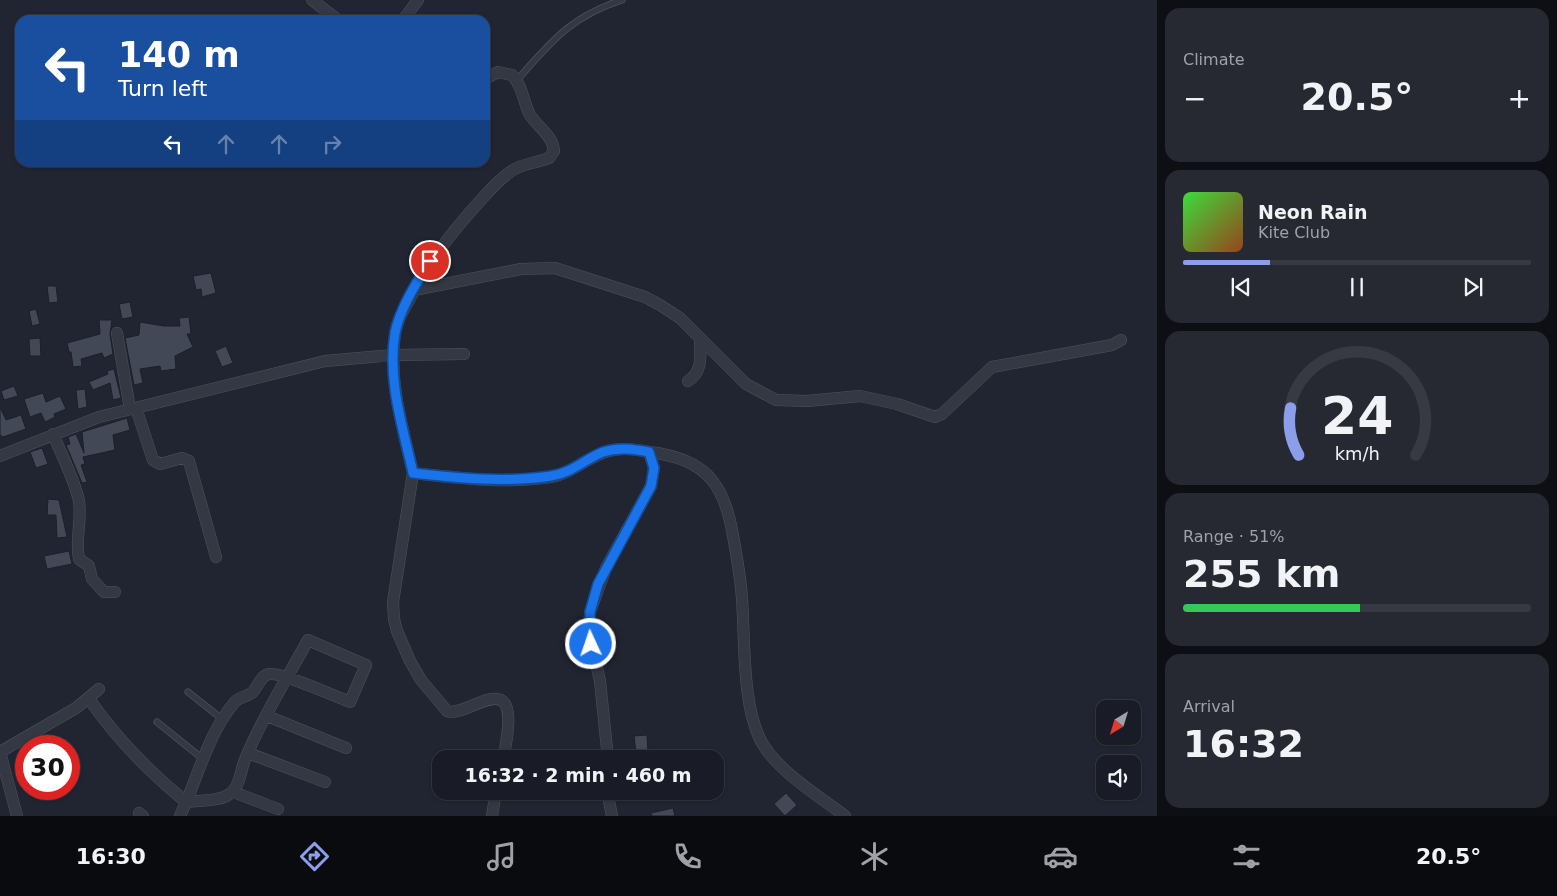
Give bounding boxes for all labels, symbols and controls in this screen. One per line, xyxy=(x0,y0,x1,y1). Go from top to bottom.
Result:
icon: left xyxy=(35,35,100,100)
text: 140 m xyxy=(118,35,240,75)
text: Climate xyxy=(1183,50,1245,69)
text: 20.5° xyxy=(1301,75,1413,119)
text: Turn left xyxy=(118,76,207,101)
text: − xyxy=(1183,82,1206,115)
text: + xyxy=(1508,82,1531,115)
icon: left xyxy=(159,130,187,158)
icon: ahead xyxy=(212,130,240,158)
icon: ahead xyxy=(265,130,293,158)
icon: right xyxy=(318,130,346,158)
text: Neon Rain xyxy=(1258,201,1367,223)
text: Kite Club xyxy=(1258,223,1330,242)
pin xyxy=(409,240,451,282)
icon: arrive xyxy=(416,247,444,275)
icon: previous xyxy=(1227,273,1255,301)
icon: pause xyxy=(1343,273,1371,301)
icon: next xyxy=(1459,273,1487,301)
text: 24 xyxy=(1321,386,1393,446)
text: km/h xyxy=(1334,443,1380,464)
text: Range · 51% xyxy=(1183,527,1285,546)
text: 255 km xyxy=(1183,552,1340,596)
position arrow xyxy=(564,617,616,669)
text: Arrival xyxy=(1183,697,1235,716)
north arrow xyxy=(1096,700,1141,745)
map controls xyxy=(1096,700,1141,800)
text: 16:32 xyxy=(1183,722,1304,766)
speed limit sign: 30 xyxy=(15,735,80,800)
button: sound xyxy=(1096,755,1141,800)
text: 16:32 · 2 min · 460 m xyxy=(464,764,692,786)
icon: directions xyxy=(297,839,332,874)
icon: music xyxy=(484,839,519,874)
icon: phone xyxy=(670,839,705,874)
icon: climate xyxy=(857,839,892,874)
icon: car xyxy=(1043,839,1078,874)
icon: filters xyxy=(1229,839,1264,874)
text: 16:30 xyxy=(76,844,146,869)
text: 20.5° xyxy=(1416,844,1481,869)

